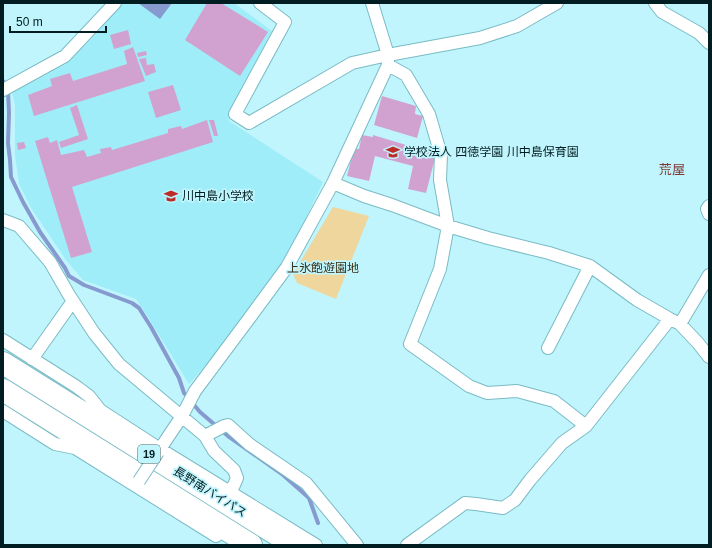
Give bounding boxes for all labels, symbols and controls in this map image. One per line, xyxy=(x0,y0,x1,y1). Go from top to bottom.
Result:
scale bar xyxy=(10,8,106,34)
text: 50 m xyxy=(16,15,43,29)
school or university icon: 学校法人 四徳学園 川中島保育園 xyxy=(385,144,401,160)
place label: 学校法人 四徳学園 川中島保育園 xyxy=(404,145,579,159)
district label: 荒屋 xyxy=(659,162,685,177)
school or university icon: 川中島小学校 xyxy=(163,188,179,204)
place label: 川中島小学校 xyxy=(182,189,254,203)
park label: 上氷飽遊園地 xyxy=(287,261,359,275)
road number: 19 xyxy=(138,445,160,463)
street label: 長野南バイパス xyxy=(171,464,249,520)

